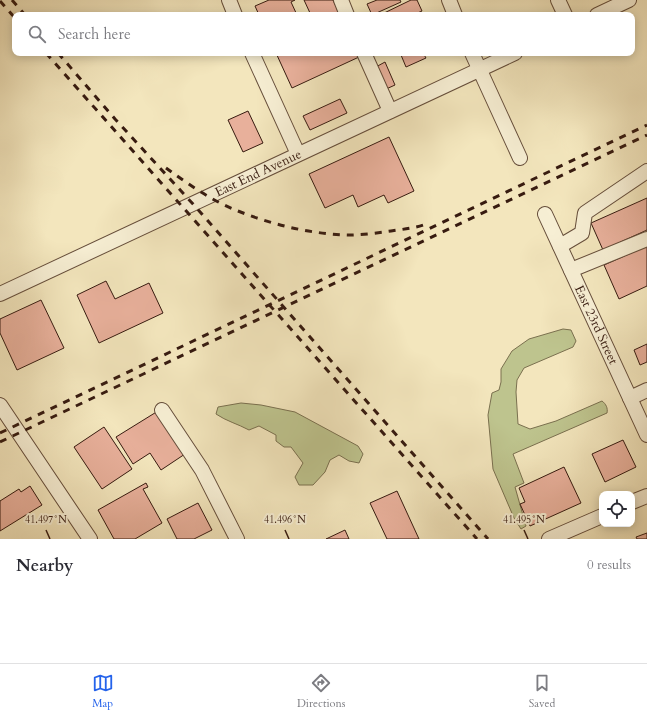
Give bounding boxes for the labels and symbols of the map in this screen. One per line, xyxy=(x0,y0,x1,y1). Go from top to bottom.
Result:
street label: East End Avenue xyxy=(212,145,304,201)
street label: East 23rd Street xyxy=(570,282,622,367)
text: 41.497°N xyxy=(25,513,67,527)
text: 41.496°N xyxy=(264,513,306,527)
text: 41.495°N xyxy=(503,513,545,527)

